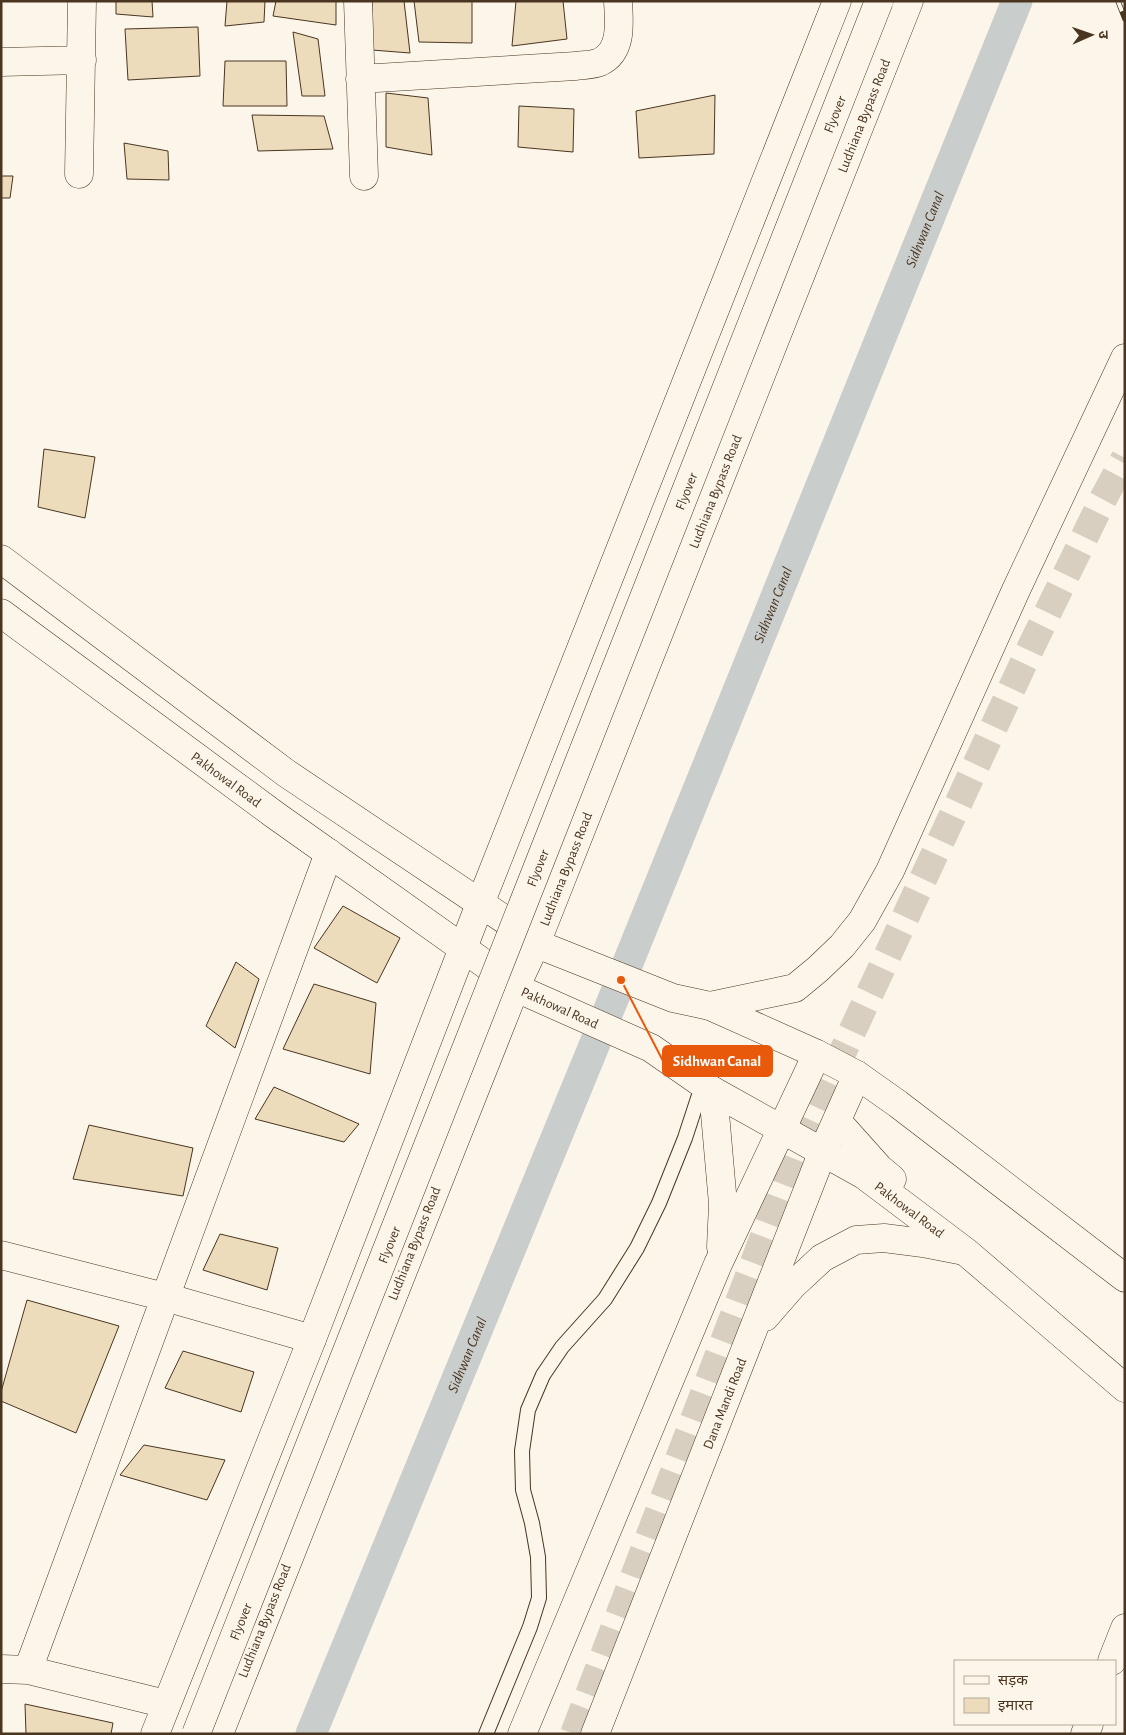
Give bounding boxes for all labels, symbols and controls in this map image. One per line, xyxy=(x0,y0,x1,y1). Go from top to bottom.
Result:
north arrow xyxy=(1066,10,1116,60)
text: उ xyxy=(1096,30,1110,40)
street label: Ludhiana Bypass Road xyxy=(836,57,893,175)
street label: Flyover xyxy=(822,94,849,135)
water label: Sidhwan Canal xyxy=(903,189,947,270)
street label: Ludhiana Bypass Road xyxy=(687,433,745,551)
street label: Flyover xyxy=(673,470,701,512)
water label: Sidhwan Canal xyxy=(751,565,795,645)
street label: Pakhowal Road xyxy=(188,750,263,810)
street label: Ludhiana Bypass Road xyxy=(538,810,595,928)
street label: Flyover xyxy=(525,847,552,889)
street label: Pakhowal Road xyxy=(519,985,600,1032)
callout: Sidhwan Canal xyxy=(663,1046,772,1076)
text: Sidhwan Canal xyxy=(673,1054,761,1069)
street label: Pakhowal Road xyxy=(872,1180,946,1241)
street label: Ludhiana Bypass Road xyxy=(386,1185,444,1302)
street label: Flyover xyxy=(376,1224,404,1266)
water label: Sidhwan Canal xyxy=(445,1315,490,1395)
street label: Dana Mandi Road xyxy=(701,1356,749,1451)
street label: Ludhiana Bypass Road xyxy=(236,1562,294,1680)
street label: Flyover xyxy=(228,1601,255,1642)
legend xyxy=(954,1660,1116,1725)
text: सड़क xyxy=(998,1673,1028,1688)
text: इमारत xyxy=(998,1698,1033,1713)

